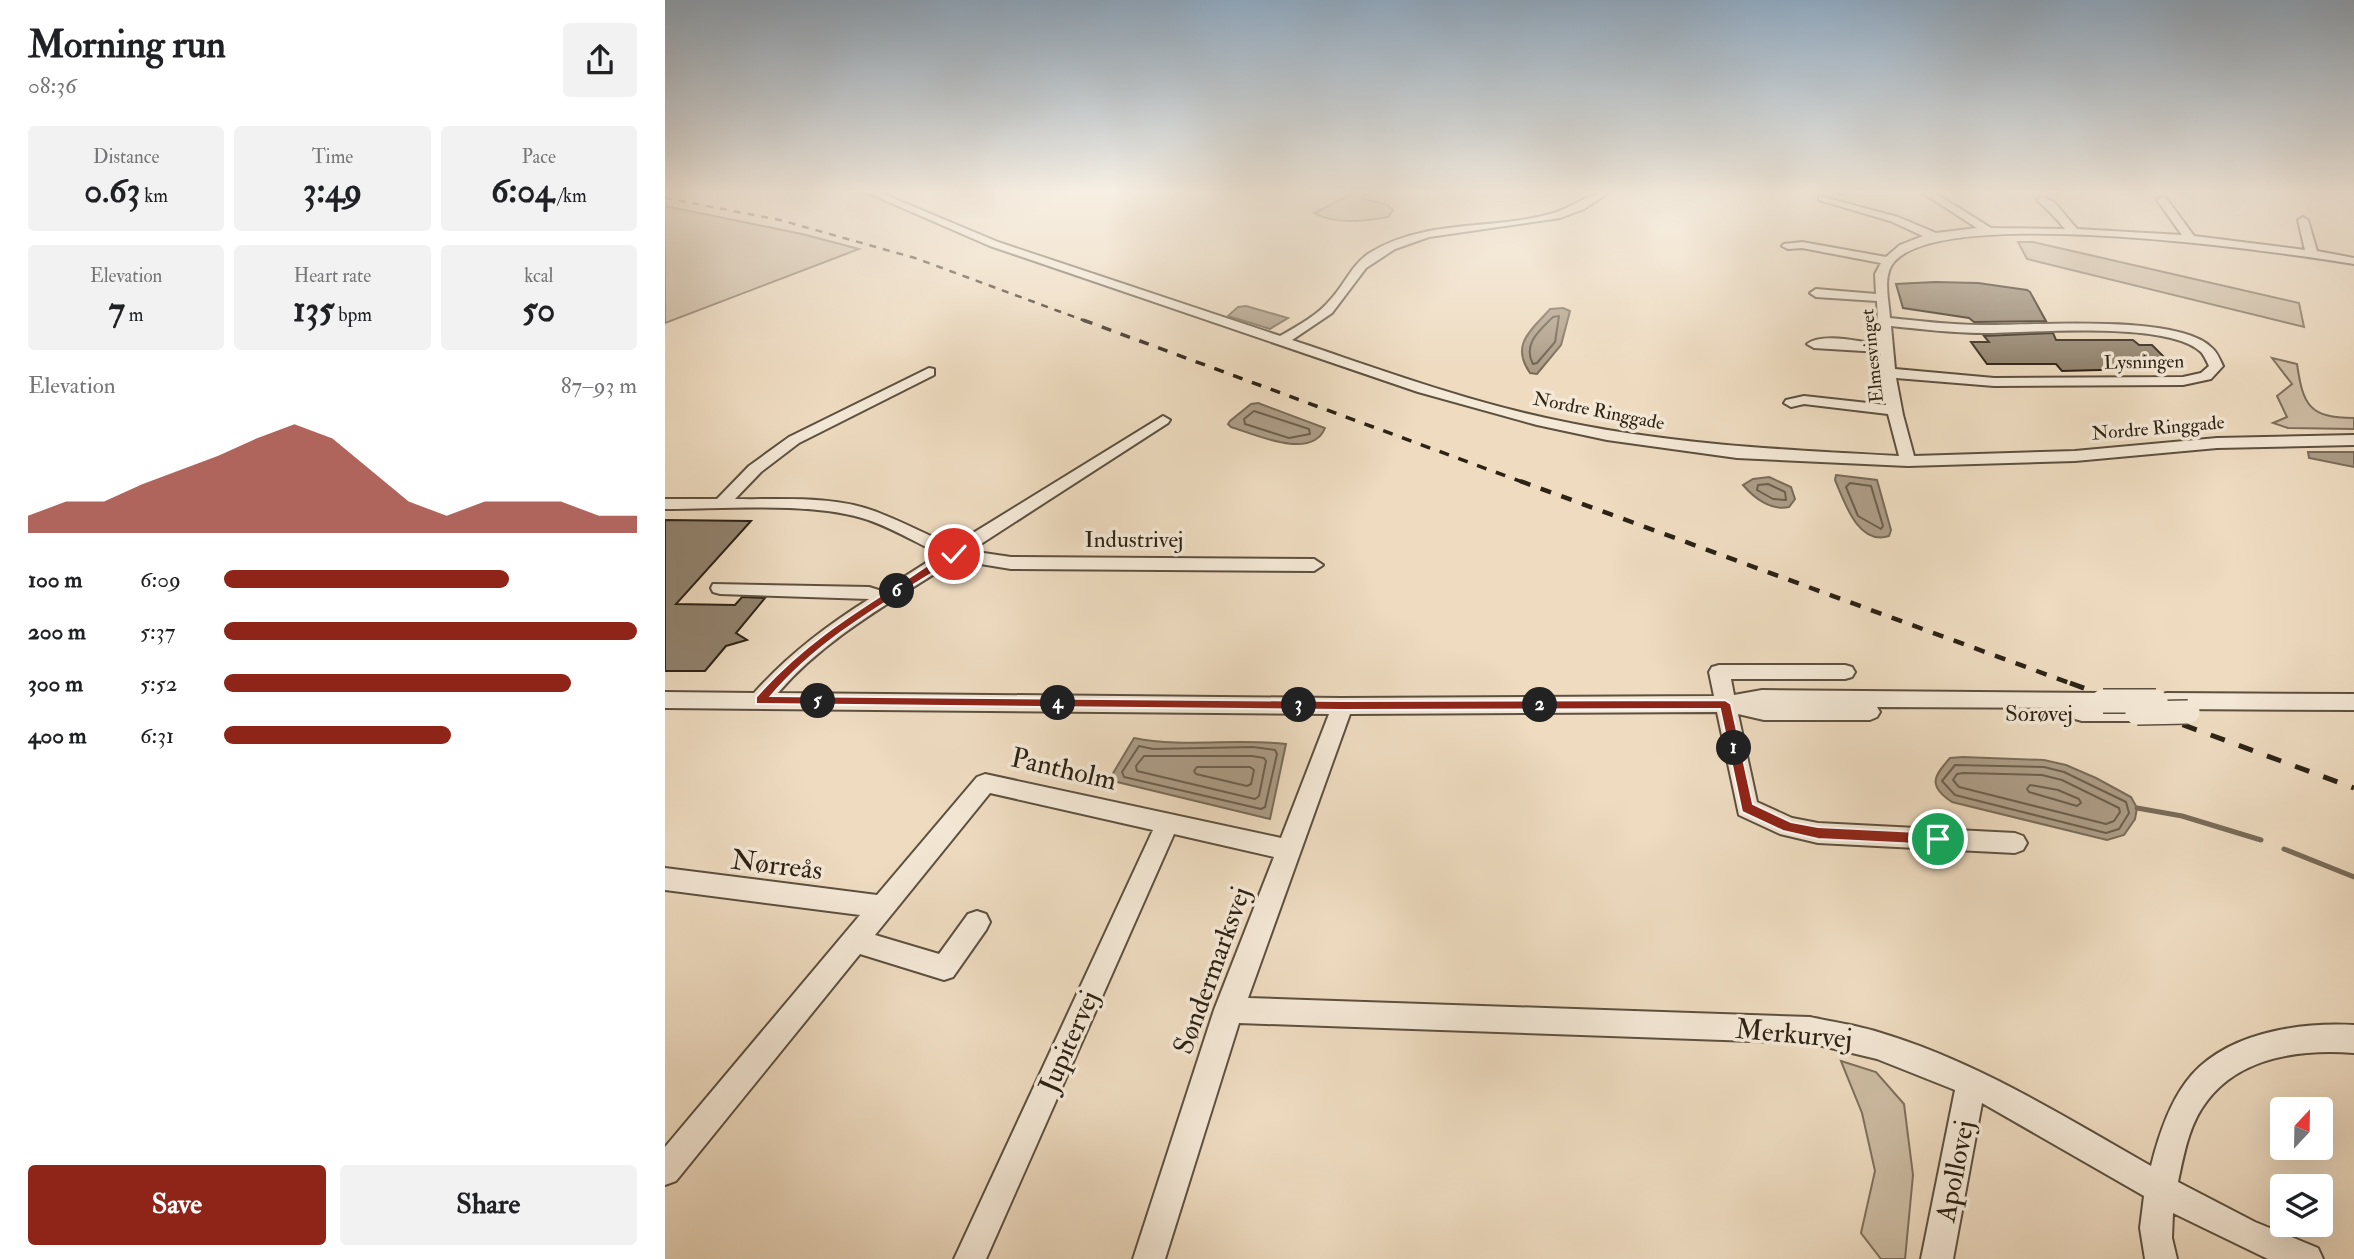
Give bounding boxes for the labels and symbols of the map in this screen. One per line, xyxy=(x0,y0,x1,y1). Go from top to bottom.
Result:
street label: Elmesvinget xyxy=(1855,308,1889,404)
street label: Lysningen xyxy=(2104,349,2185,375)
street label: Nordre Ringgade xyxy=(1531,386,1667,435)
street label: Nordre Ringgade xyxy=(2091,410,2226,446)
pin xyxy=(924,524,984,584)
street label: Industrivej xyxy=(1085,525,1183,554)
pin: 6 xyxy=(880,574,915,608)
pin: 5 xyxy=(801,684,835,718)
pin: 4 xyxy=(1041,686,1075,720)
pin: 3 xyxy=(1281,688,1317,722)
pin: 2 xyxy=(1523,688,1557,722)
street label: Sorøvej xyxy=(2005,699,2073,728)
pin: 1 xyxy=(1717,730,1751,766)
street label: Pantholm xyxy=(1007,740,1120,799)
pin xyxy=(1908,809,1968,869)
street label: Nørreås xyxy=(729,843,824,888)
street label: Søndermarksvej xyxy=(1166,882,1259,1059)
street label: Jupitervej xyxy=(1031,985,1107,1099)
street label: Merkurvej xyxy=(1734,1012,1854,1057)
north arrow xyxy=(2270,1097,2333,1160)
street label: Apollovej xyxy=(1928,1118,1982,1226)

